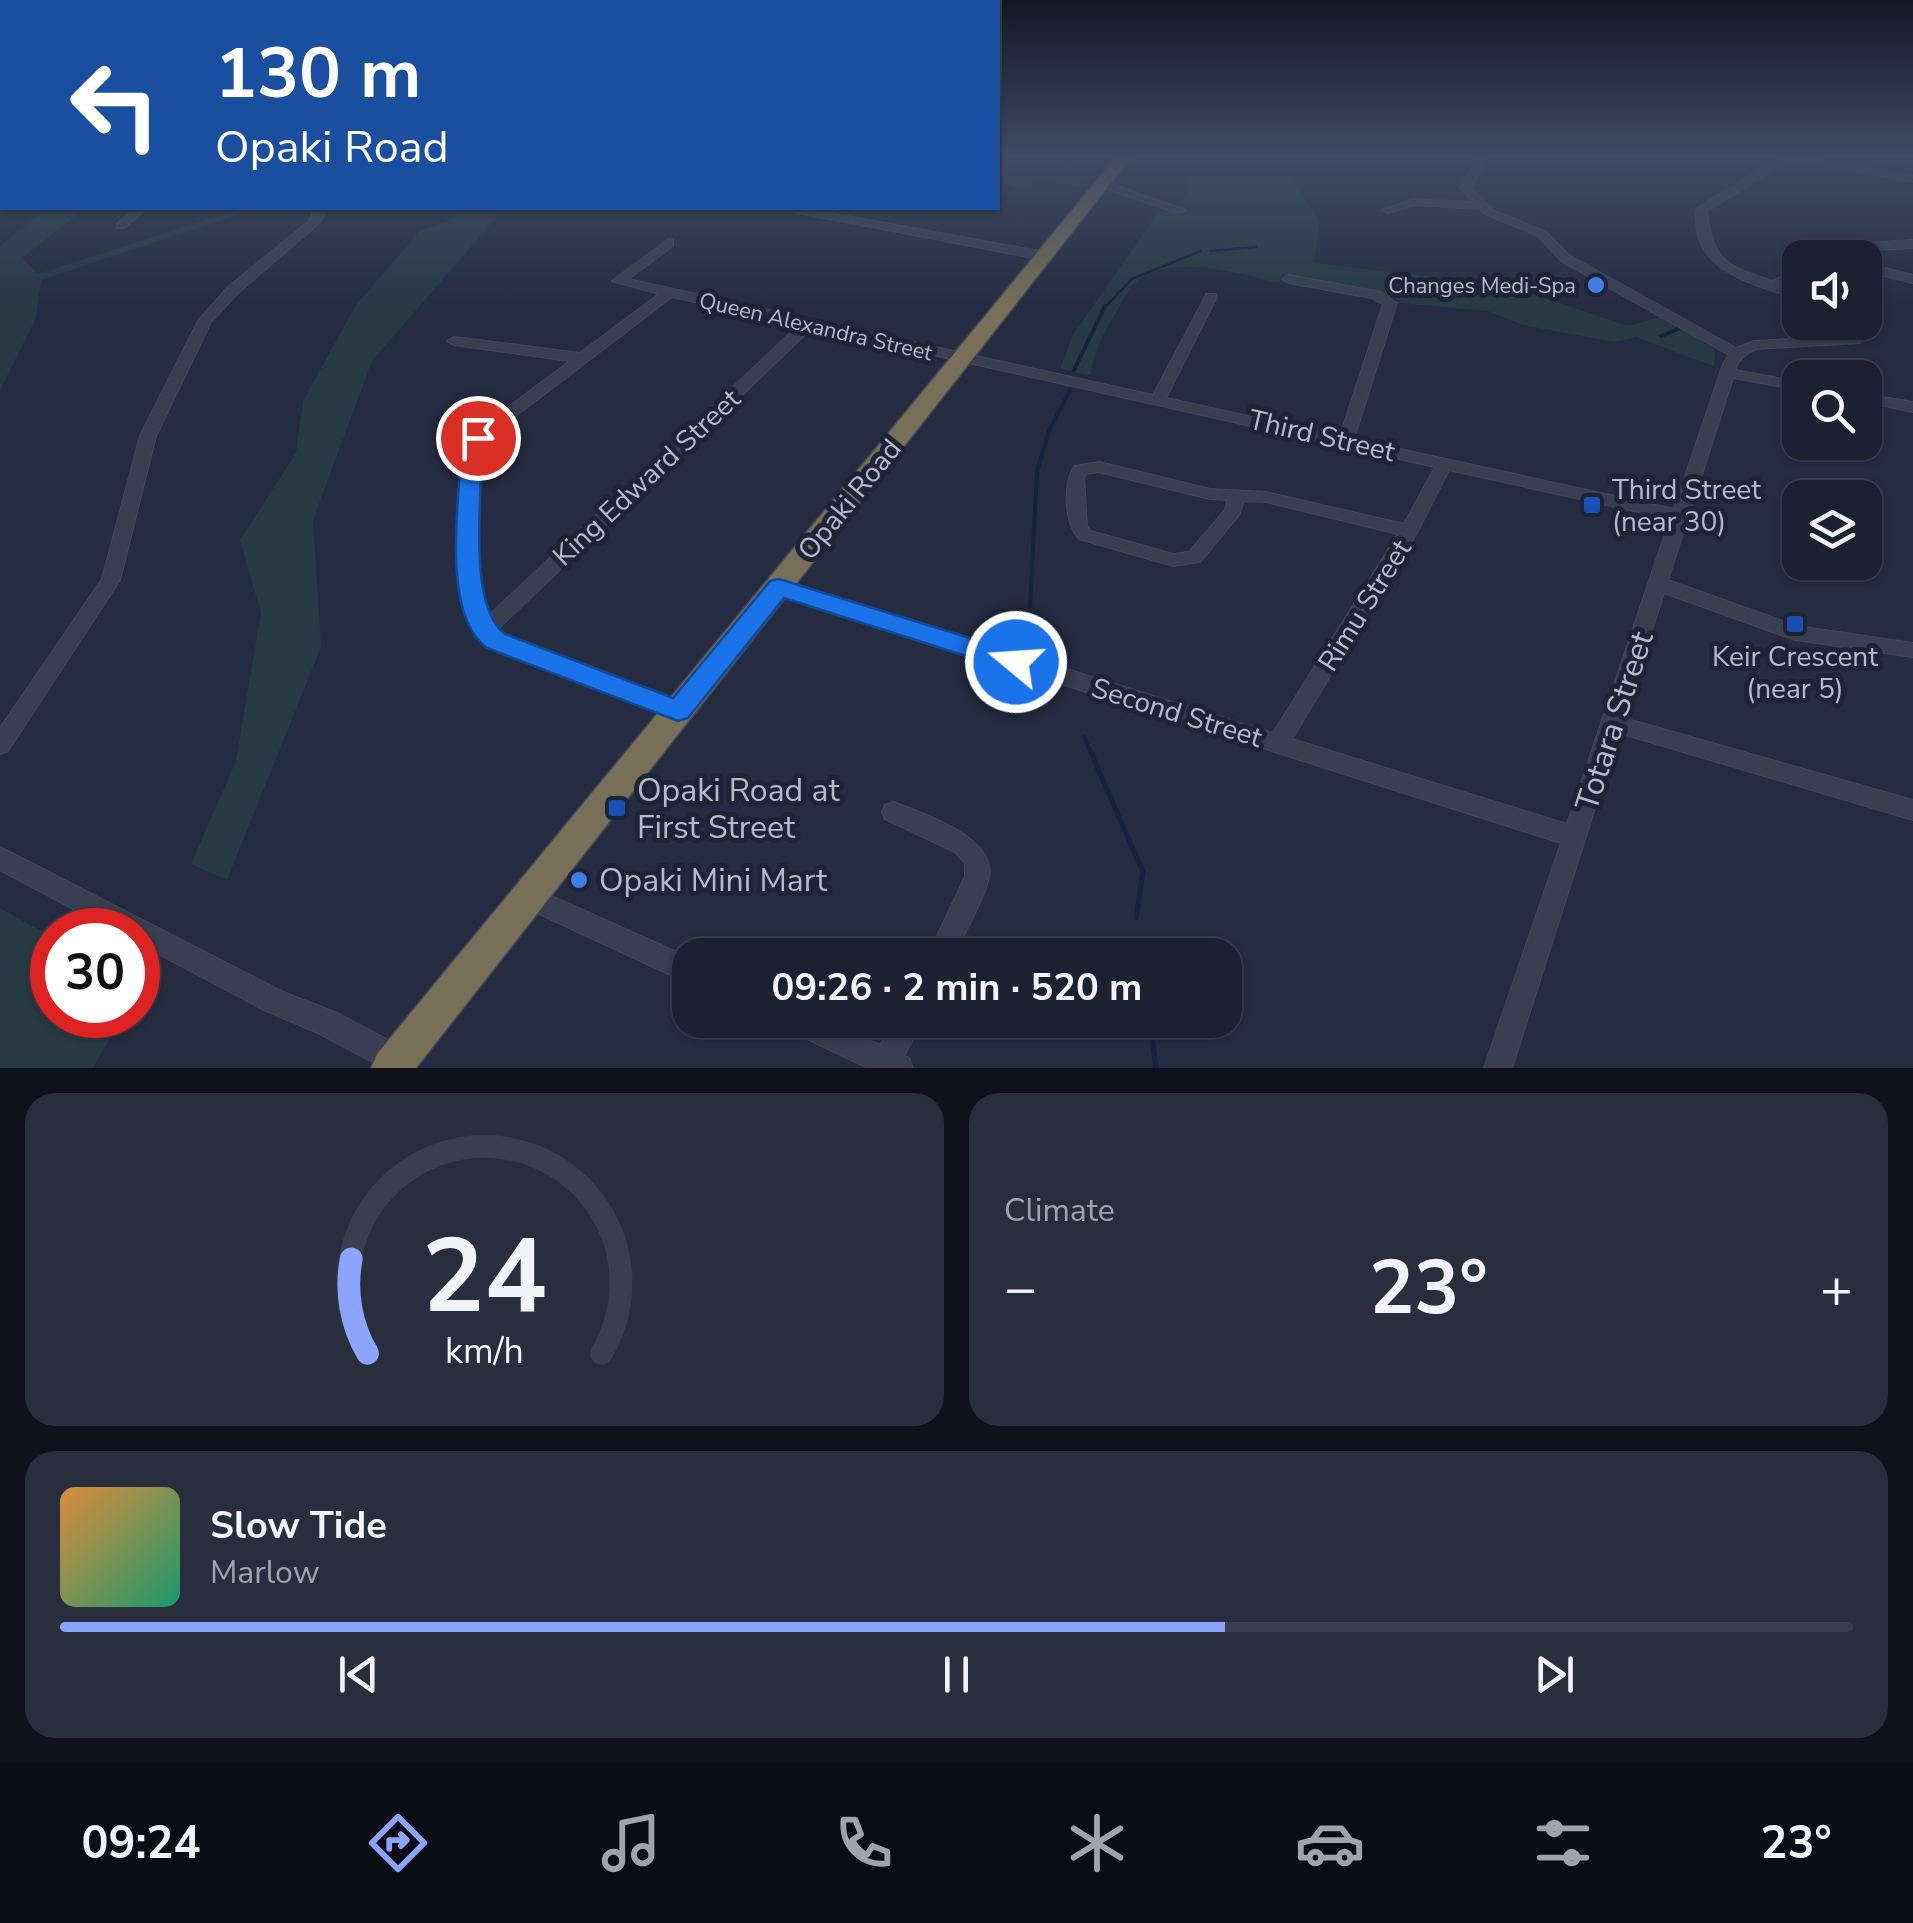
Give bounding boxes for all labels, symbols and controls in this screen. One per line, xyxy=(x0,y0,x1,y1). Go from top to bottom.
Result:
text: 130 m xyxy=(215,26,421,122)
icon: left xyxy=(50,40,180,170)
text: Opaki Road xyxy=(215,117,449,178)
map controls xyxy=(1782,240,1882,580)
button: sound xyxy=(1782,240,1882,340)
place label: Changes Medi-Spa xyxy=(1388,271,1576,301)
marker: Changes Medi-Spa xyxy=(1585,274,1607,296)
street label: Queen Alexandra Street xyxy=(696,286,936,368)
button: search xyxy=(1782,360,1882,460)
street label: King Edward Street xyxy=(545,381,749,575)
pin xyxy=(436,396,521,481)
street label: Third Street xyxy=(1245,401,1399,471)
icon: arrive xyxy=(451,411,506,466)
street label: Opaki Road xyxy=(789,431,910,568)
place label: Third Street (near 30) xyxy=(1612,471,1761,541)
button: layers xyxy=(1782,480,1882,580)
marker: Third Street (near 30) xyxy=(1581,494,1603,516)
street label: Rimu Street xyxy=(1309,532,1420,679)
position arrow xyxy=(964,610,1068,714)
marker: Keir Crescent (near 5) xyxy=(1784,613,1806,635)
street label: Totara Street xyxy=(1565,625,1664,816)
place label: Keir Crescent (near 5) xyxy=(1712,638,1878,708)
street label: Second Street xyxy=(1087,669,1267,757)
place label: Opaki Road at First Street xyxy=(637,769,840,849)
marker: Opaki Road at First Street xyxy=(606,797,628,819)
place label: Opaki Mini Mart xyxy=(599,859,828,902)
marker: Opaki Mini Mart xyxy=(568,869,590,891)
speed limit sign: 30 xyxy=(30,908,160,1038)
text: 09:26 · 2 min · 520 m xyxy=(772,962,1142,1013)
text: Climate xyxy=(1004,1189,1115,1232)
text: 24 xyxy=(422,1206,547,1348)
text: 23° xyxy=(1369,1237,1488,1339)
text: − xyxy=(1004,1251,1037,1326)
text: + xyxy=(1820,1251,1853,1326)
text: km/h xyxy=(445,1327,524,1376)
text: Slow Tide xyxy=(210,1500,387,1551)
text: Marlow xyxy=(210,1551,320,1594)
icon: previous xyxy=(331,1647,386,1702)
icon: pause xyxy=(929,1647,984,1702)
icon: next xyxy=(1527,1647,1582,1702)
icon: directions xyxy=(363,1808,433,1878)
icon: music xyxy=(596,1808,666,1878)
icon: phone xyxy=(829,1808,899,1878)
icon: climate xyxy=(1062,1808,1132,1878)
icon: car xyxy=(1295,1808,1365,1878)
icon: filters xyxy=(1528,1808,1598,1878)
text: 09:24 xyxy=(81,1813,201,1874)
text: 23° xyxy=(1761,1813,1832,1874)

